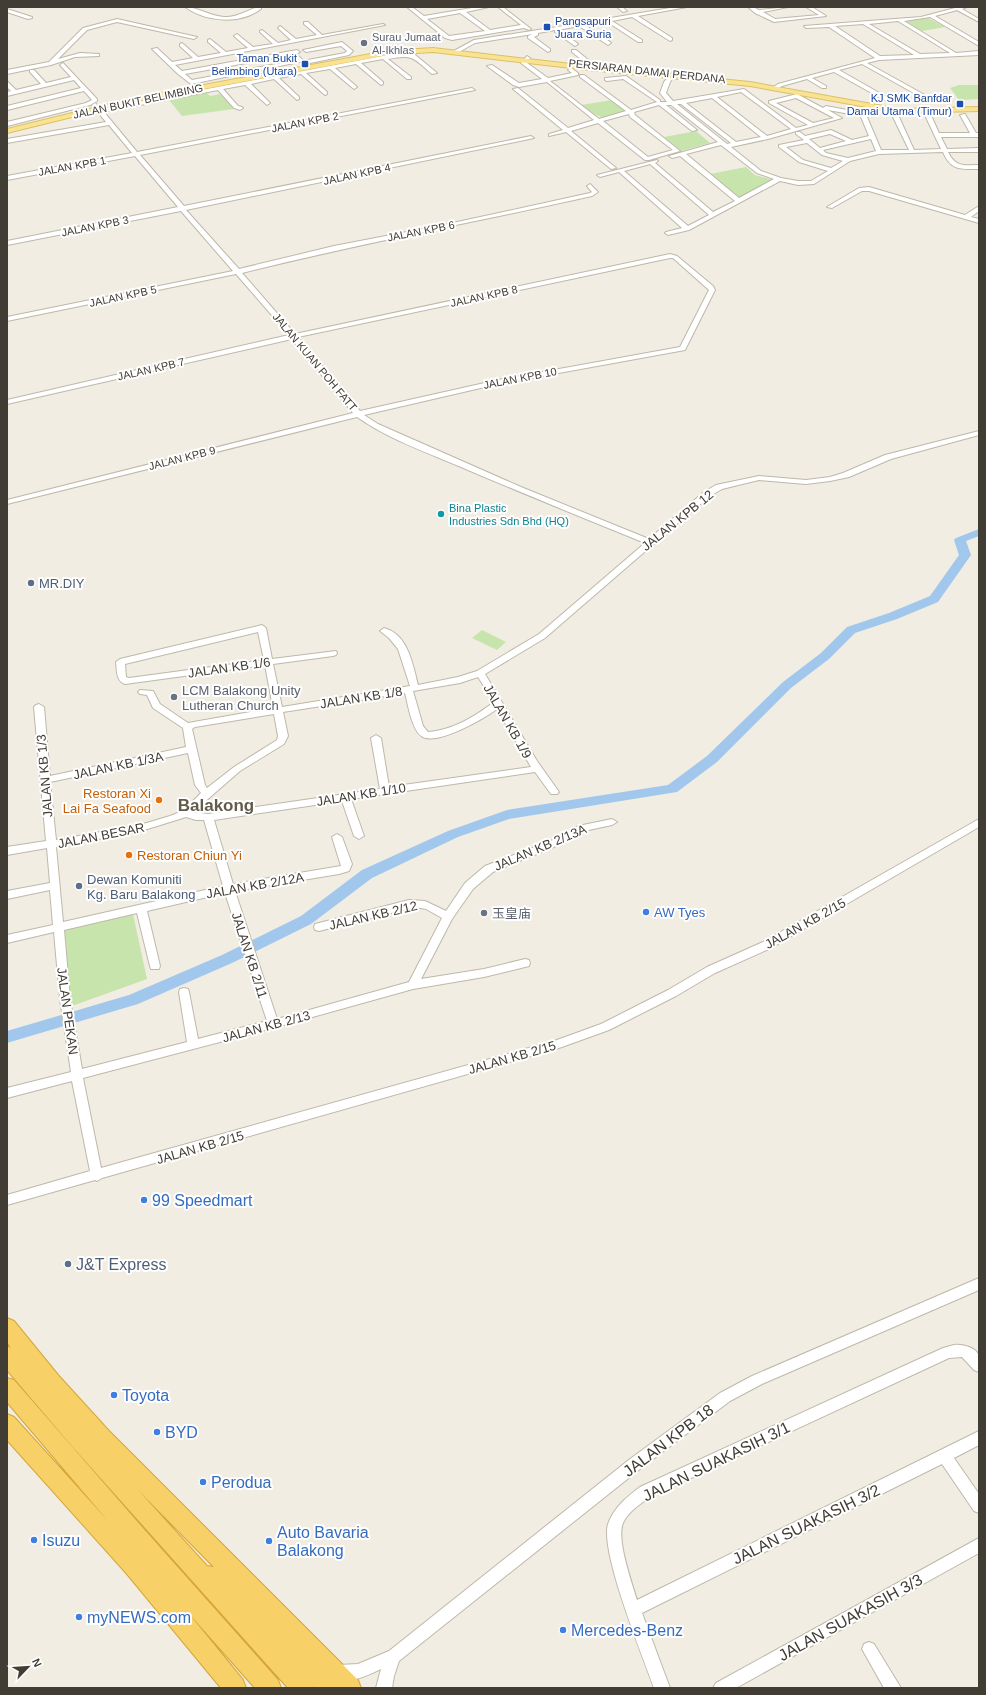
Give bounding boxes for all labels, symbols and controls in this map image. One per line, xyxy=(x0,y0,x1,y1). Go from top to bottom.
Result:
place label: Pangsapuri Juara Suria xyxy=(555,15,612,40)
marker: Pangsapuri Juara Suria xyxy=(542,22,552,32)
place label: Surau Jumaat Al-Ikhlas xyxy=(372,31,440,56)
marker: Surau Jumaat Al-Ikhlas xyxy=(359,38,369,48)
place label: Taman Bukit Belimbing (Utara) xyxy=(211,52,297,77)
street label: PERSIARAN DAMAI PERDANA xyxy=(568,57,727,85)
marker: Taman Bukit Belimbing (Utara) xyxy=(300,59,310,69)
street label: JALAN BUKIT BELIMBING xyxy=(72,81,204,121)
place label: KJ SMK Banfdar Damai Utama (Timur) xyxy=(847,92,952,117)
marker: KJ SMK Banfdar Damai Utama (Timur) xyxy=(955,99,965,109)
street label: JALAN KPB 2 xyxy=(270,110,340,134)
street label: JALAN KPB 1 xyxy=(37,154,107,178)
street label: JALAN KPB 4 xyxy=(322,161,392,187)
street label: JALAN KPB 3 xyxy=(60,214,130,238)
street label: JALAN KPB 6 xyxy=(386,219,456,243)
street label: JALAN KPB 5 xyxy=(88,283,158,309)
street label: JALAN KPB 8 xyxy=(449,283,519,309)
street label: JALAN KUAN POH FATT xyxy=(271,311,360,414)
street label: JALAN KPB 7 xyxy=(116,355,186,383)
street label: JALAN KPB 10 xyxy=(482,365,558,391)
street label: JALAN KPB 9 xyxy=(147,444,217,472)
street label: JALAN KPB 12 xyxy=(638,487,716,554)
place label: Bina Plastic Industries Sdn Bhd (HQ) xyxy=(449,502,569,527)
marker: Bina Plastic Industries Sdn Bhd (HQ) xyxy=(436,509,446,519)
place label: MR.DIY xyxy=(39,576,85,591)
marker: MR.DIY xyxy=(26,578,36,588)
street label: JALAN KB 1/6 xyxy=(187,654,271,681)
street label: JALAN KB 1/9 xyxy=(480,682,535,761)
place label: LCM Balakong Unity Lutheran Church xyxy=(182,683,301,713)
street label: JALAN KB 1/8 xyxy=(319,684,403,711)
marker: LCM Balakong Unity Lutheran Church xyxy=(169,692,179,702)
street label: JALAN KB 1/3 xyxy=(33,734,56,818)
street label: JALAN KB 1/3A xyxy=(72,749,165,782)
street label: JALAN KB 1/10 xyxy=(315,780,407,809)
place label: Restoran Xi Lai Fa Seafood xyxy=(63,786,151,816)
marker: Restoran Xi Lai Fa Seafood xyxy=(154,795,164,805)
district label: Balakong xyxy=(178,796,254,815)
street label: JALAN BESAR xyxy=(56,820,146,851)
street label: JALAN KB 2/13A xyxy=(492,821,589,874)
place label: Restoran Chiun Yi xyxy=(137,848,242,863)
marker: Restoran Chiun Yi xyxy=(124,850,134,860)
street label: JALAN KB 2/12A xyxy=(205,869,305,901)
place label: Dewan Komuniti Kg. Baru Balakong xyxy=(87,872,195,902)
marker: Dewan Komuniti Kg. Baru Balakong xyxy=(74,881,84,891)
street label: JALAN KB 2/15 xyxy=(762,895,848,952)
street label: JALAN KB 2/12 xyxy=(327,898,419,933)
place label: AW Tyes xyxy=(654,905,706,920)
place label: 玉皇庙 xyxy=(492,906,531,921)
marker: AW Tyes xyxy=(641,907,651,917)
marker: 玉皇庙 xyxy=(479,908,489,918)
street label: JALAN KB 2/11 xyxy=(229,910,270,1000)
street label: JALAN PEKAN xyxy=(54,966,81,1056)
street label: JALAN KB 2/13 xyxy=(221,1008,312,1045)
street label: JALAN KB 2/15 xyxy=(467,1038,558,1077)
street label: JALAN KB 2/15 xyxy=(155,1128,246,1167)
place label: 99 Speedmart xyxy=(152,1192,253,1209)
marker: 99 Speedmart xyxy=(139,1195,149,1205)
place label: J&T Express xyxy=(76,1256,166,1273)
marker: J&T Express xyxy=(63,1259,73,1269)
place label: Toyota xyxy=(122,1387,169,1404)
marker: Toyota xyxy=(109,1390,119,1400)
street label: JALAN KPB 18 xyxy=(620,1401,717,1480)
street label: JALAN SUAKASIH 3/1 xyxy=(640,1418,793,1505)
place label: BYD xyxy=(165,1424,198,1441)
marker: BYD xyxy=(152,1427,162,1437)
place label: Perodua xyxy=(211,1474,272,1491)
marker: Perodua xyxy=(198,1477,208,1487)
street label: JALAN SUAKASIH 3/2 xyxy=(730,1481,883,1568)
place label: Auto Bavaria Balakong xyxy=(277,1524,369,1559)
place label: Isuzu xyxy=(42,1532,80,1549)
marker: Isuzu xyxy=(29,1535,39,1545)
marker: Auto Bavaria Balakong xyxy=(264,1536,274,1546)
street label: JALAN SUAKASIH 3/3 xyxy=(775,1571,925,1664)
place label: myNEWS.com xyxy=(87,1609,191,1626)
marker: myNEWS.com xyxy=(74,1612,84,1622)
place label: Mercedes-Benz xyxy=(571,1622,683,1639)
marker: Mercedes-Benz xyxy=(558,1625,568,1635)
north arrow xyxy=(8,1647,48,1687)
text: N xyxy=(30,1657,44,1669)

